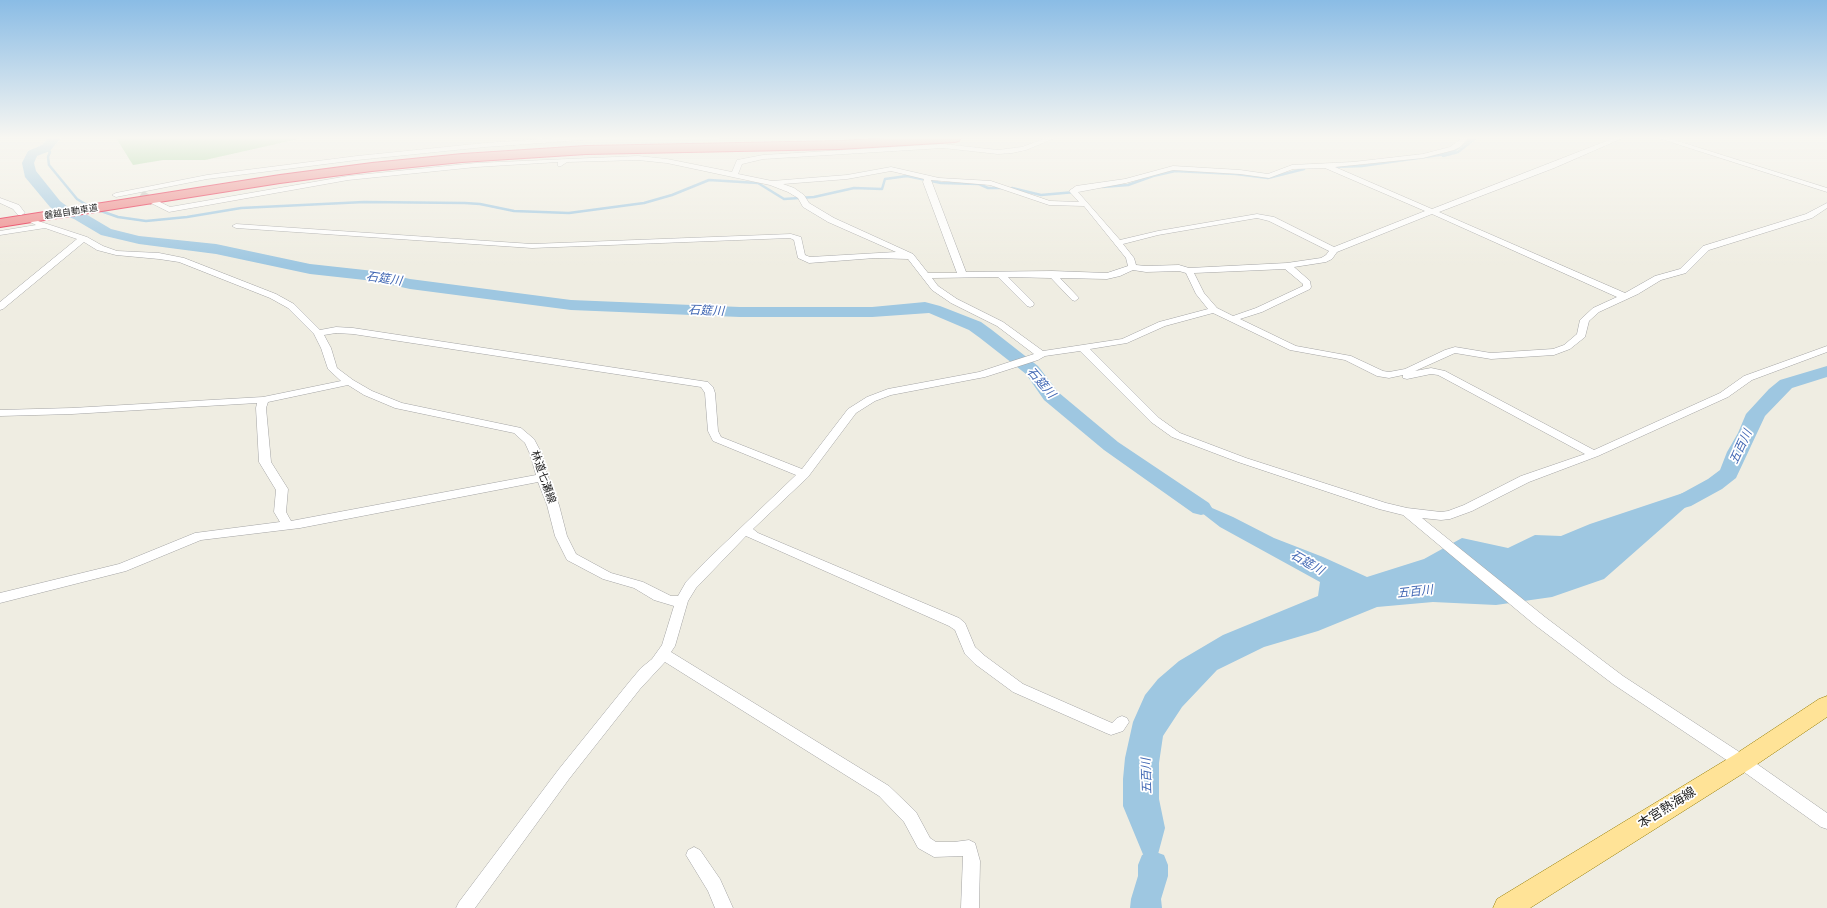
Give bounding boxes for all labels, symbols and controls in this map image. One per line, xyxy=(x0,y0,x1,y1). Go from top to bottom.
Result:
street label: 磐越自動車道 xyxy=(43,202,99,222)
water label: 石筵川 xyxy=(365,269,403,289)
water label: 石筵川 xyxy=(688,303,724,319)
water label: 石筵川 xyxy=(1024,365,1058,401)
water label: 五百川 xyxy=(1727,428,1755,466)
street label: 林道七瀬線 xyxy=(528,449,558,505)
water label: 石筵川 xyxy=(1288,548,1326,578)
water label: 五百川 xyxy=(1396,583,1434,601)
water label: 五百川 xyxy=(1139,758,1155,794)
street label: 本宮熱海線 xyxy=(1635,784,1699,832)

